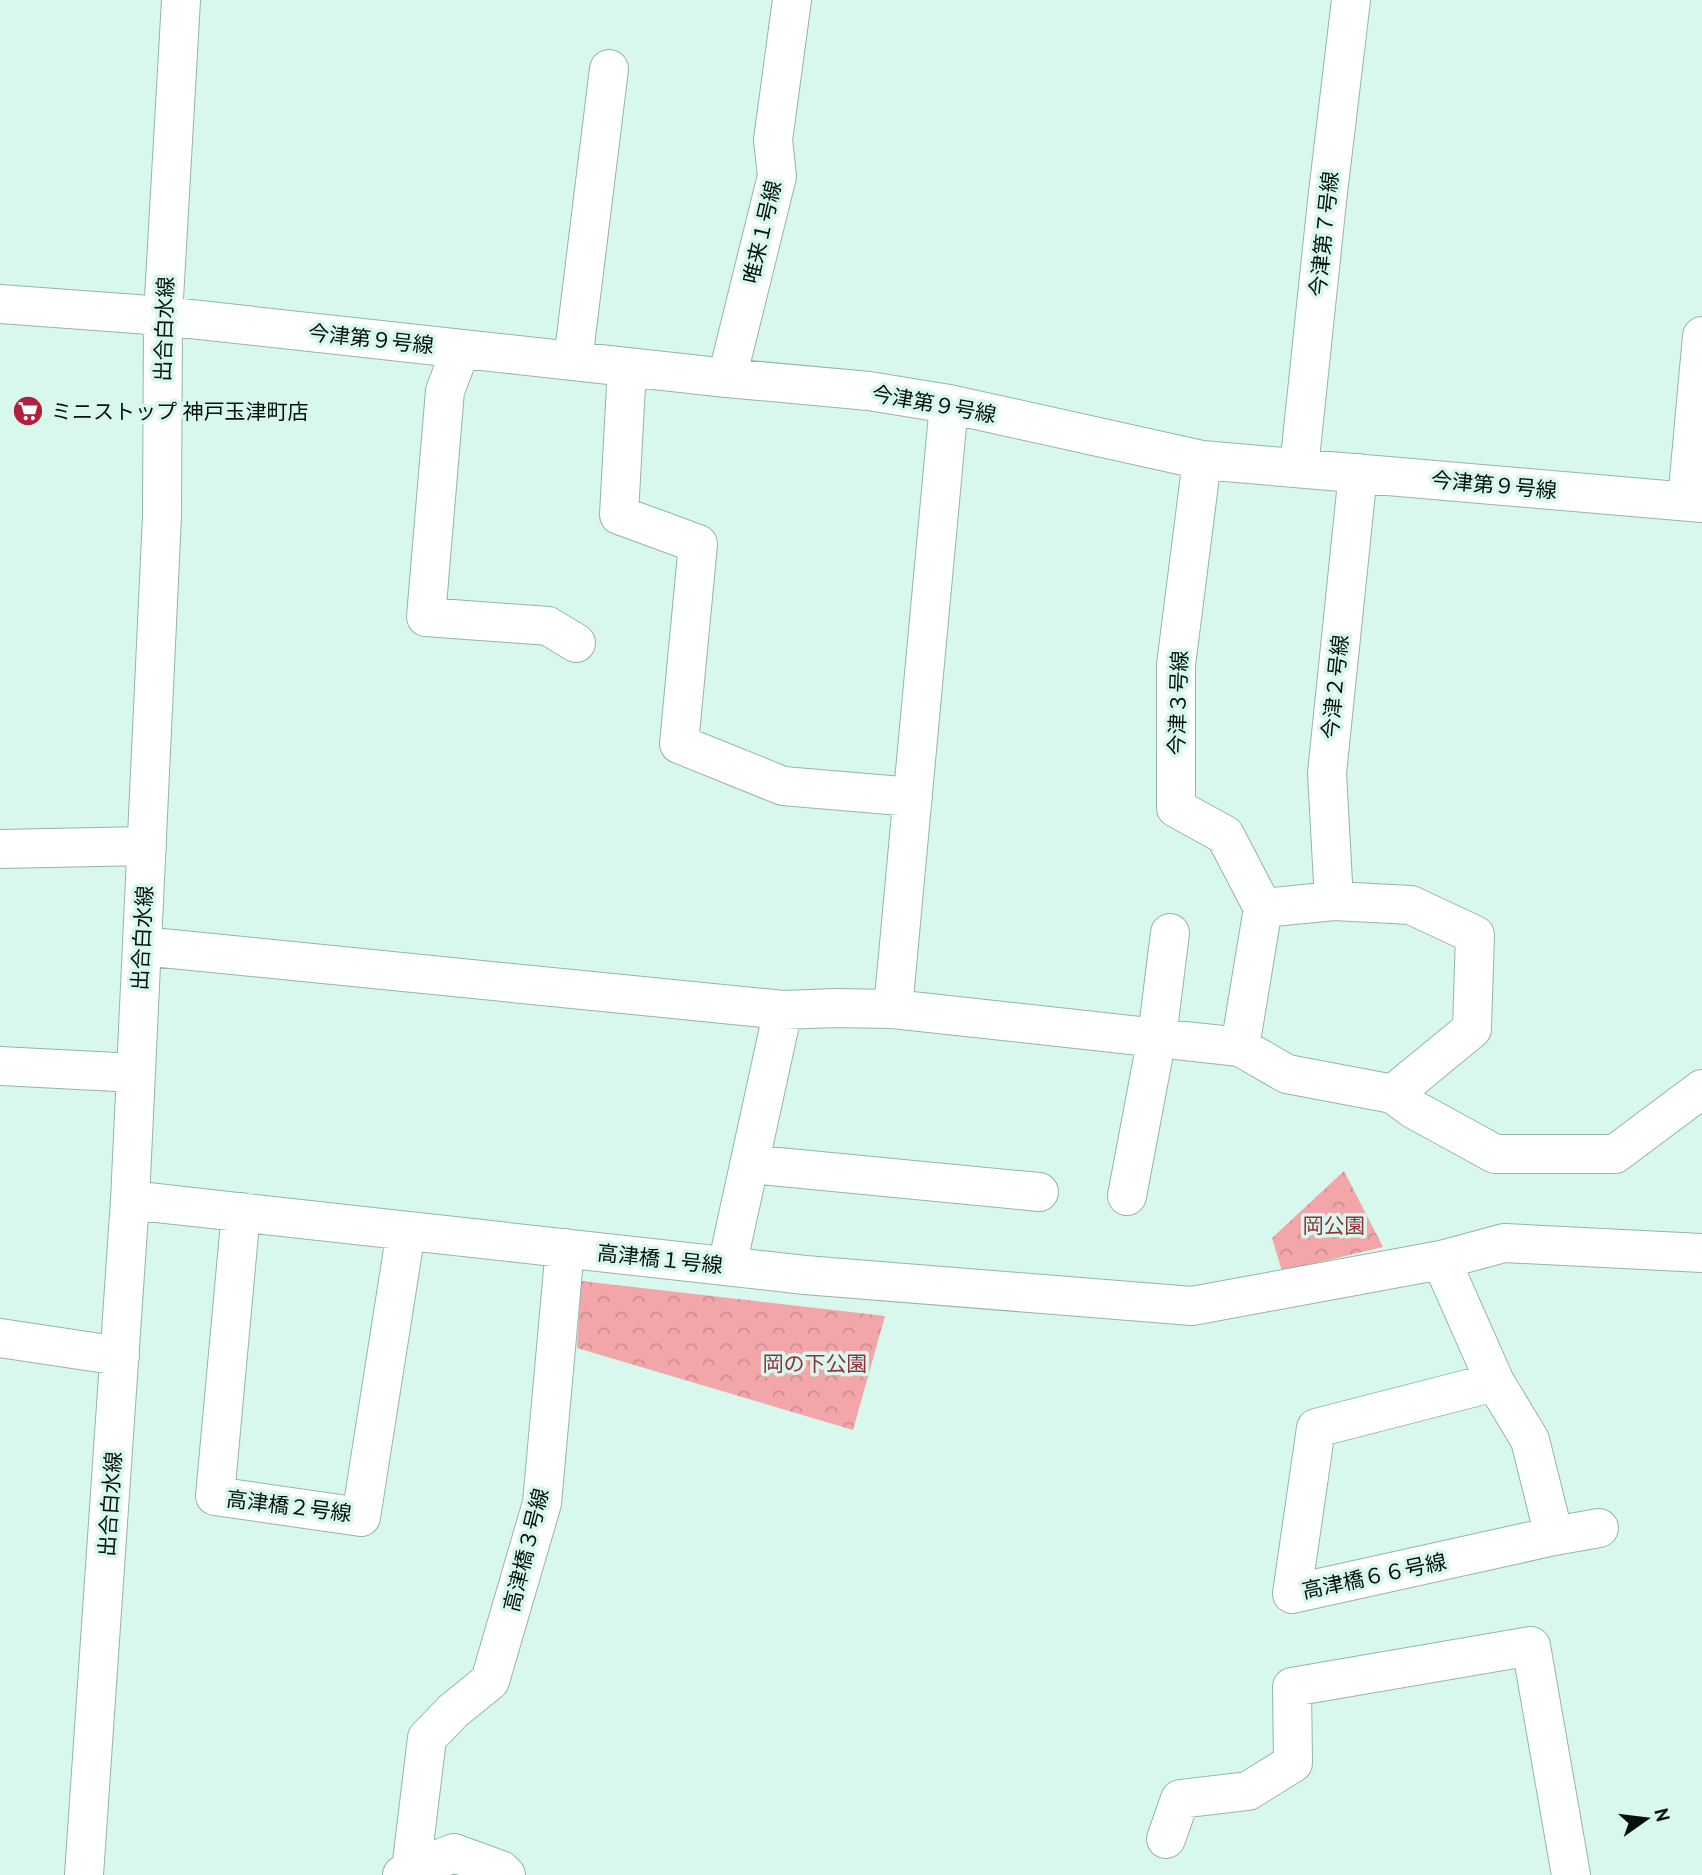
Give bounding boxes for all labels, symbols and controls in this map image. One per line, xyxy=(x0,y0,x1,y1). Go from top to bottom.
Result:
street label: 今津第７号線 xyxy=(1304,170,1344,298)
street label: 唯来１号線 xyxy=(737,178,787,286)
street label: 出合白水線 xyxy=(149,276,179,382)
street label: 今津第９号線 xyxy=(307,319,435,359)
street label: 今津第９号線 xyxy=(870,380,998,428)
supermarket icon: ミニストップ 神戸玉津町店 xyxy=(11,394,45,428)
place label: ミニストップ 神戸玉津町店 xyxy=(51,398,309,425)
street label: 今津第９号線 xyxy=(1430,466,1558,504)
street label: 今津２号線 xyxy=(1316,633,1354,741)
street label: 今津３号線 xyxy=(1163,650,1193,756)
street label: 出合白水線 xyxy=(126,885,158,991)
park label: 岡公園 xyxy=(1303,1212,1366,1239)
street label: 高津橋１号線 xyxy=(596,1239,724,1279)
park label: 岡の下公園 xyxy=(763,1350,868,1377)
street label: 出合白水線 xyxy=(93,1451,127,1557)
street label: 高津橋２号線 xyxy=(225,1485,353,1527)
street label: 高津橋３号線 xyxy=(498,1486,554,1614)
street label: 高津橋６６号線 xyxy=(1299,1548,1449,1604)
north arrow xyxy=(1611,1784,1681,1854)
text: N xyxy=(1649,1806,1676,1824)

